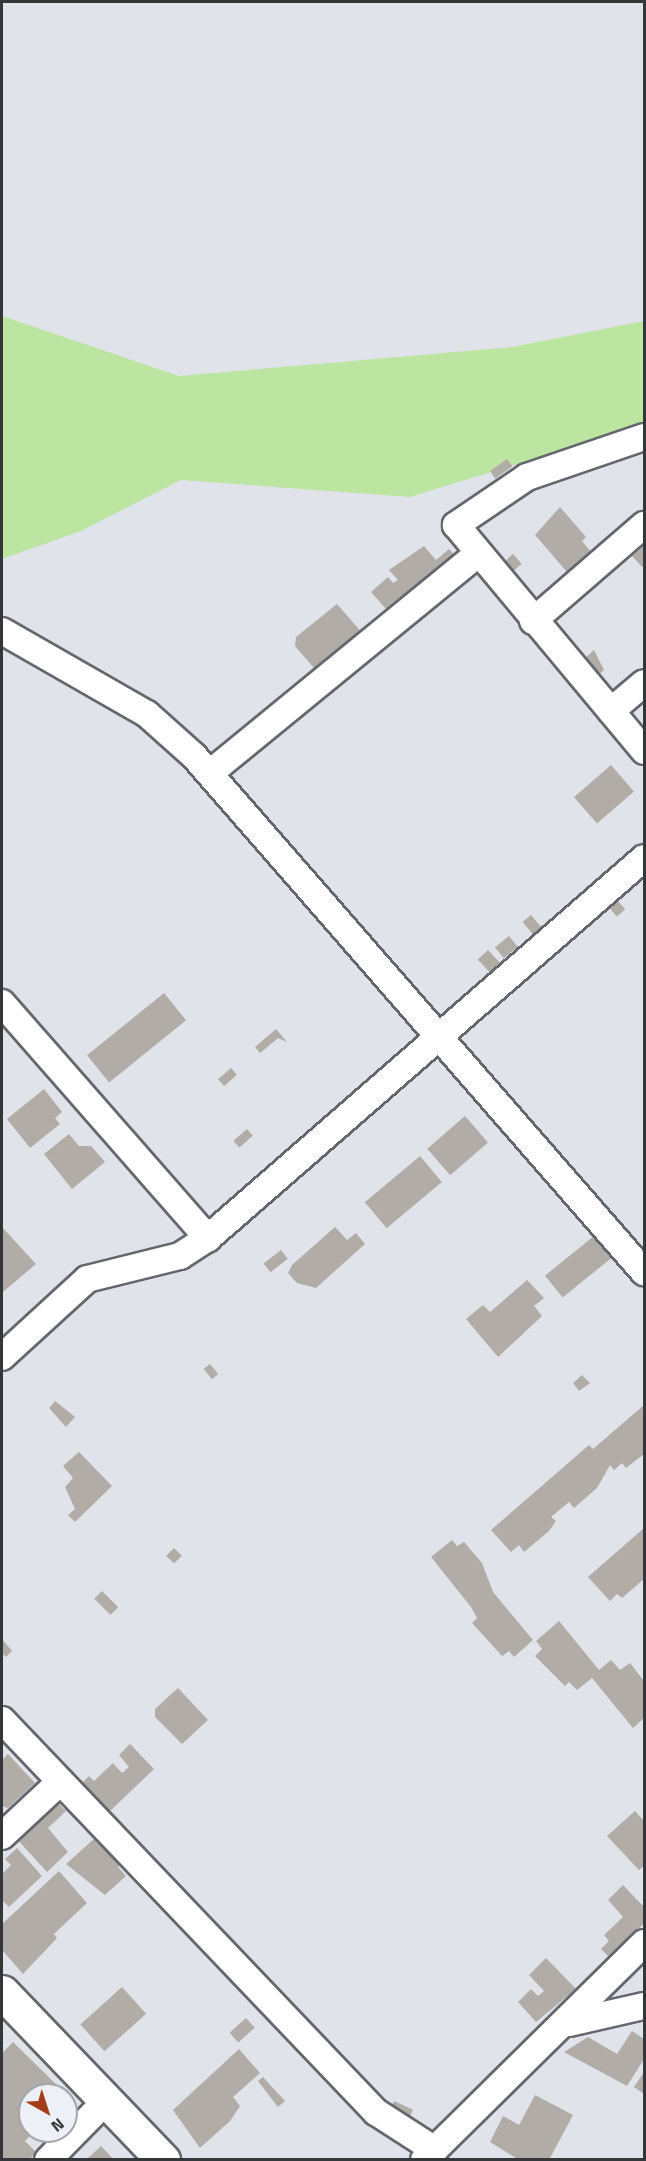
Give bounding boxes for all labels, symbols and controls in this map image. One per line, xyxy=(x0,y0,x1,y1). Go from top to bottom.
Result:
north arrow xyxy=(18,2083,78,2143)
text: N xyxy=(46,2113,70,2138)

